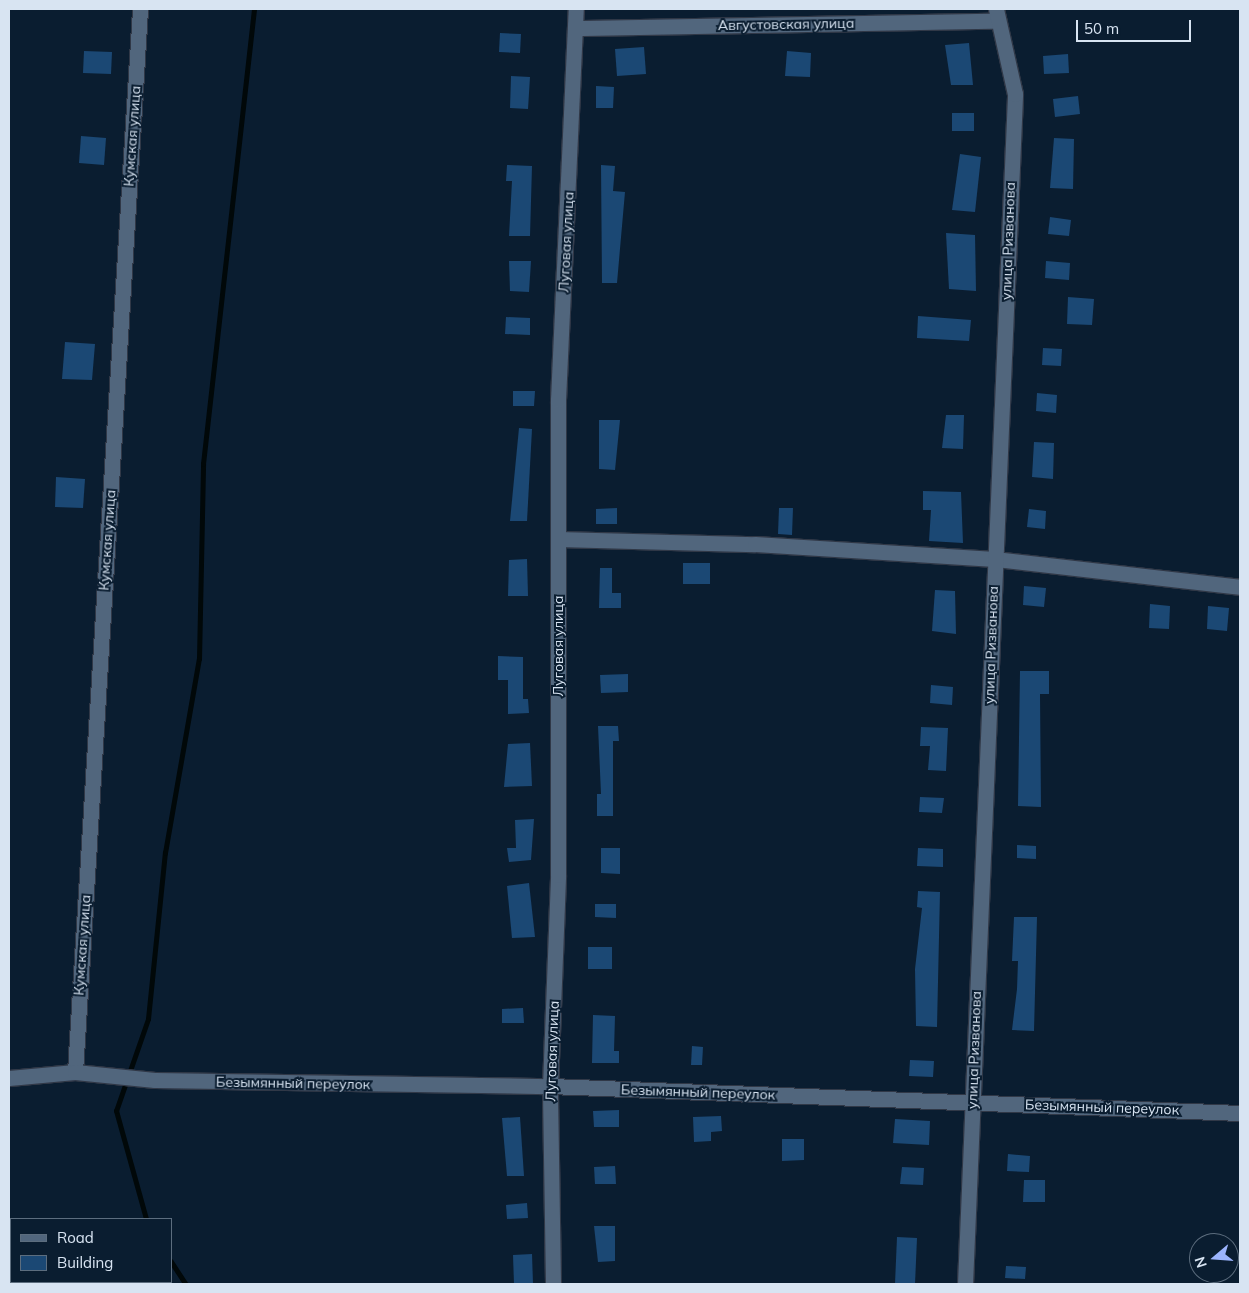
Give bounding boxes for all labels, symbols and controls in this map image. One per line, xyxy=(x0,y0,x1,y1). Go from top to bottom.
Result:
scale bar xyxy=(1079,10,1194,42)
street label: Августовская улица xyxy=(718,14,854,34)
text: 50 m xyxy=(1084,19,1119,38)
street label: Кумская улица xyxy=(120,85,144,187)
street label: улица Ризванова xyxy=(998,182,1018,300)
street label: Луговая улица xyxy=(555,191,577,293)
street label: Кумская улица xyxy=(95,489,119,591)
street label: улица Ризванова xyxy=(981,586,1001,704)
street label: Луговая улица xyxy=(550,595,566,697)
street label: Кумская улица xyxy=(70,894,94,996)
street label: улица Ризванова xyxy=(964,991,984,1109)
street label: Луговая улица xyxy=(542,1000,562,1102)
street label: Безымянный переулок xyxy=(216,1073,370,1093)
street label: Безымянный переулок xyxy=(621,1081,775,1103)
street label: Безымянный переулок xyxy=(1025,1096,1179,1118)
legend xyxy=(10,1218,172,1283)
text: Road xyxy=(57,1228,94,1247)
north arrow xyxy=(1189,1233,1239,1283)
text: Building xyxy=(57,1253,113,1272)
text: N xyxy=(1190,1255,1211,1270)

